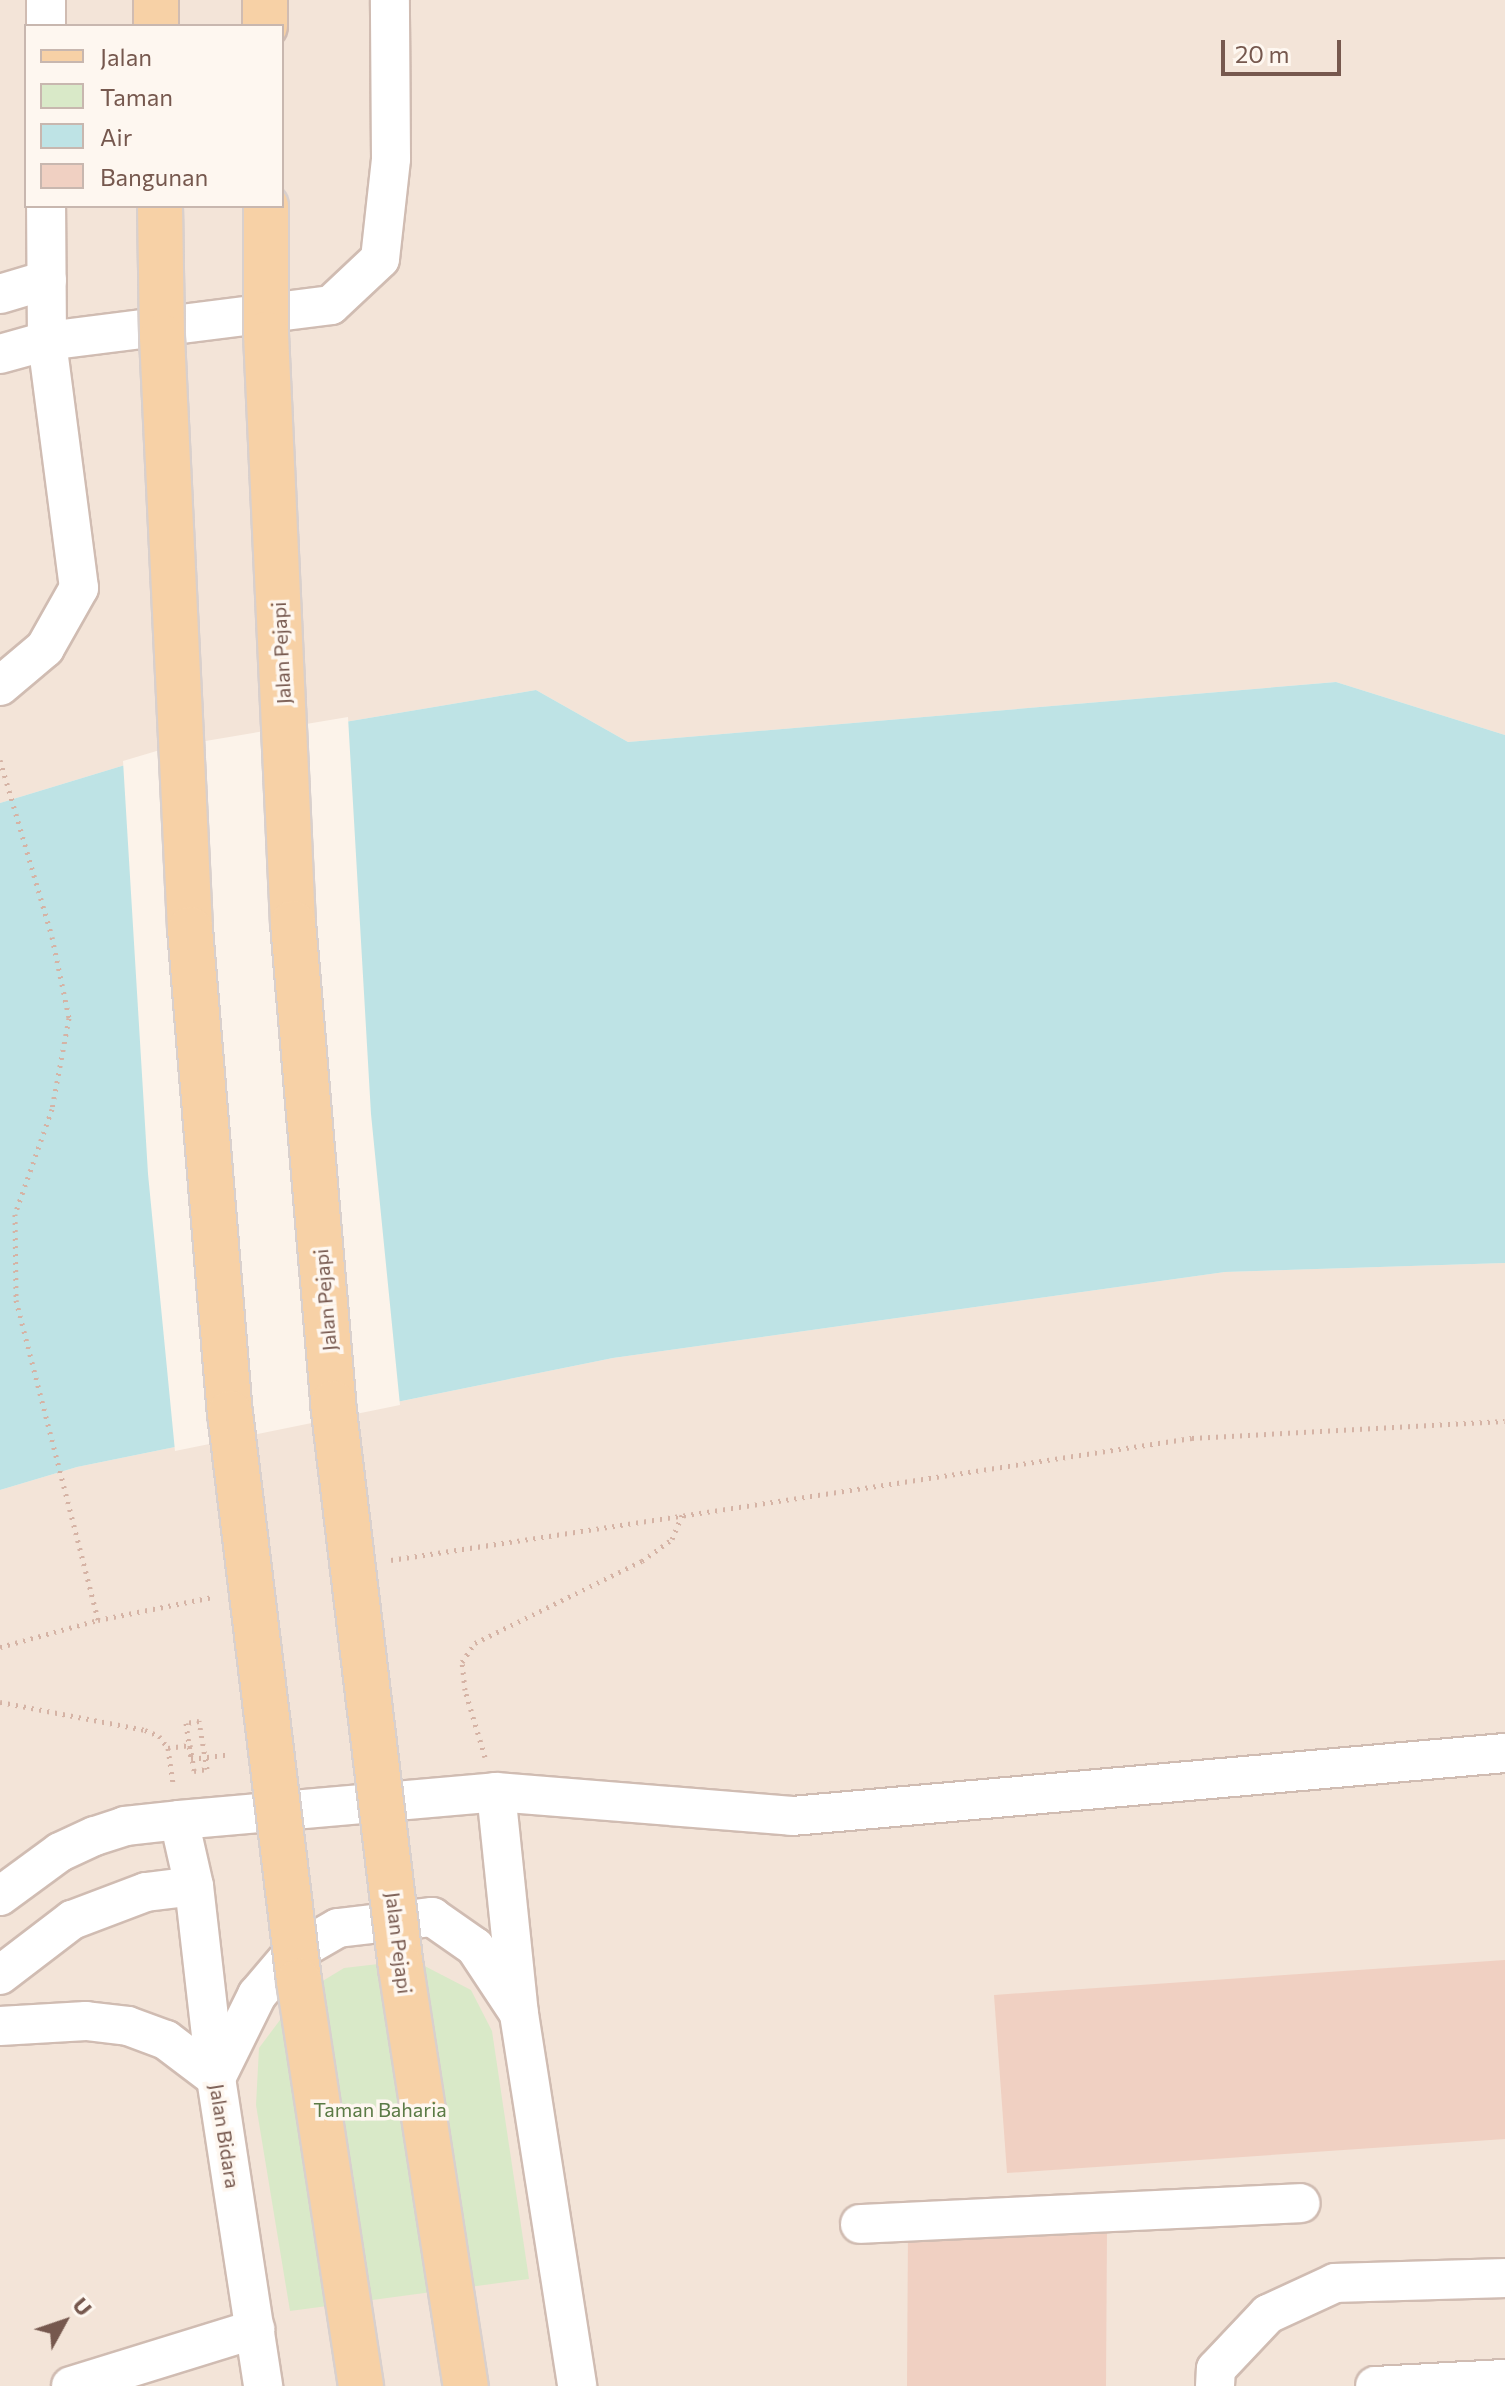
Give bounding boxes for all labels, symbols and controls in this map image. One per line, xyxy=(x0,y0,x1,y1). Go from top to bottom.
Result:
legend xyxy=(24,24,284,208)
scale bar xyxy=(1225,24,1345,74)
text: 20 m xyxy=(1235,39,1289,68)
text: Jalan xyxy=(100,42,152,71)
text: Taman xyxy=(100,82,173,111)
text: Air xyxy=(100,122,132,151)
text: Bangunan xyxy=(100,162,208,191)
street label: Jalan Pejapi xyxy=(266,601,296,705)
street label: Jalan Pejapi xyxy=(309,1248,341,1352)
street label: Jalan Pejapi xyxy=(381,1891,417,1995)
street label: Jalan Bidara xyxy=(205,2082,245,2190)
park label: Taman Baharia xyxy=(313,2097,447,2121)
north arrow xyxy=(24,2282,104,2362)
text: U xyxy=(67,2291,98,2321)

